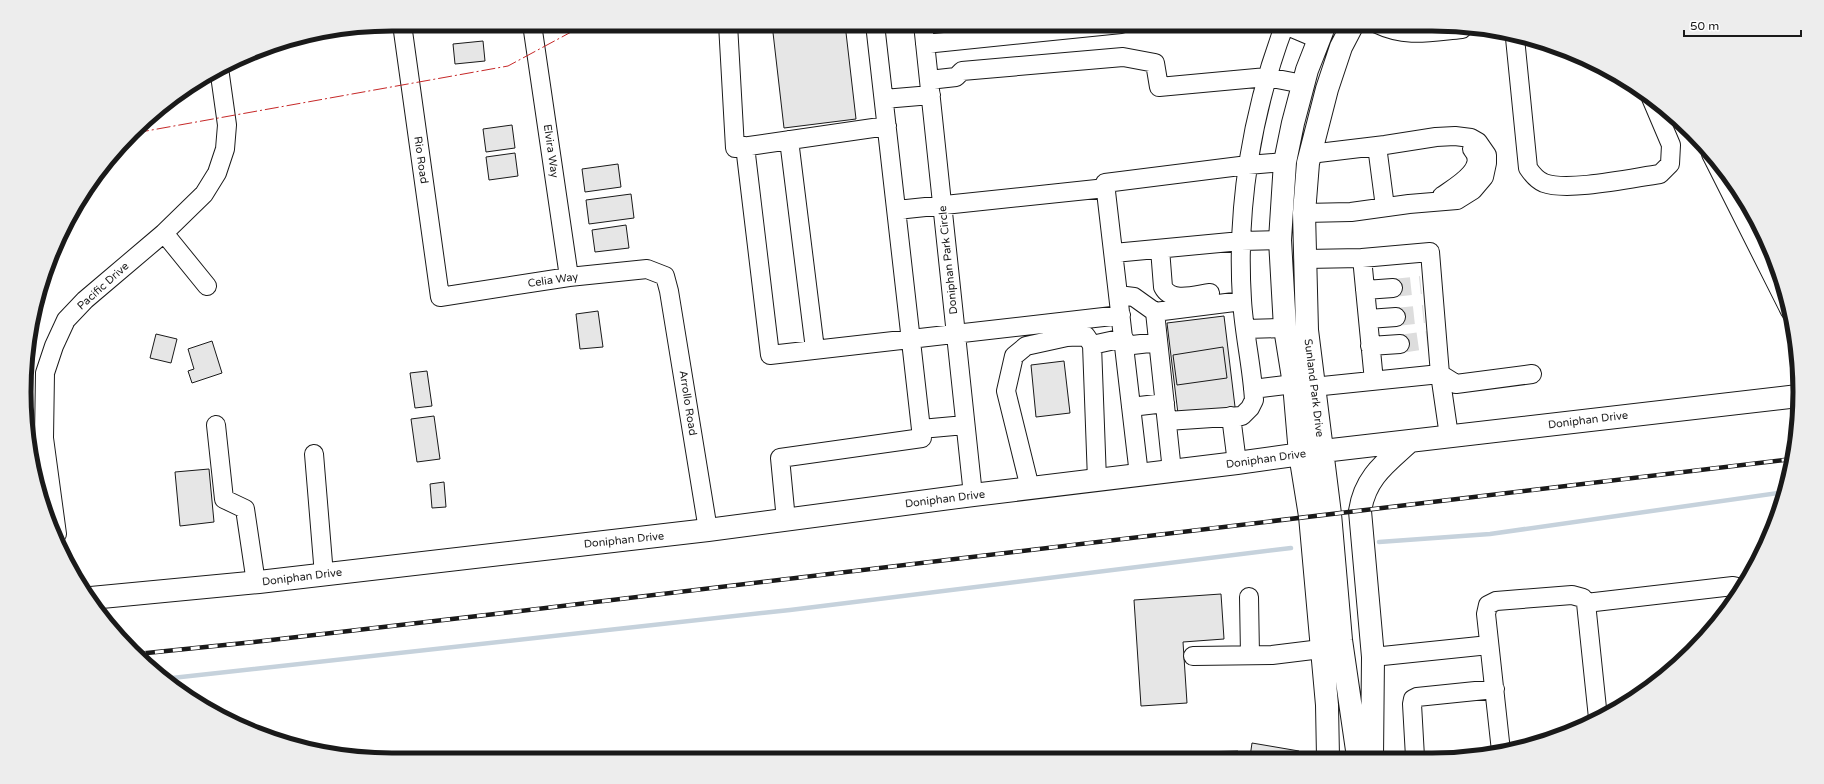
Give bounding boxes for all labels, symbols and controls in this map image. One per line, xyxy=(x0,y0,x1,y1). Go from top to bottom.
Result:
scale bar xyxy=(1684,12,1801,38)
text: 50 m xyxy=(1690,19,1719,33)
street label: Elvira Way xyxy=(541,123,561,179)
street label: Rio Road xyxy=(411,135,431,185)
street label: Doniphan Park Circle xyxy=(936,205,960,315)
street label: Pacific Drive xyxy=(75,260,131,312)
street label: Celia Way xyxy=(527,270,579,290)
street label: Sunland Park Drive xyxy=(1302,338,1326,438)
street label: Arrollo Road xyxy=(676,370,700,437)
street label: Doniphan Drive xyxy=(1547,409,1629,431)
street label: Doniphan Drive xyxy=(1225,447,1307,471)
street label: Doniphan Drive xyxy=(904,488,986,510)
street label: Doniphan Drive xyxy=(583,529,665,551)
street label: Doniphan Drive xyxy=(261,566,343,588)

